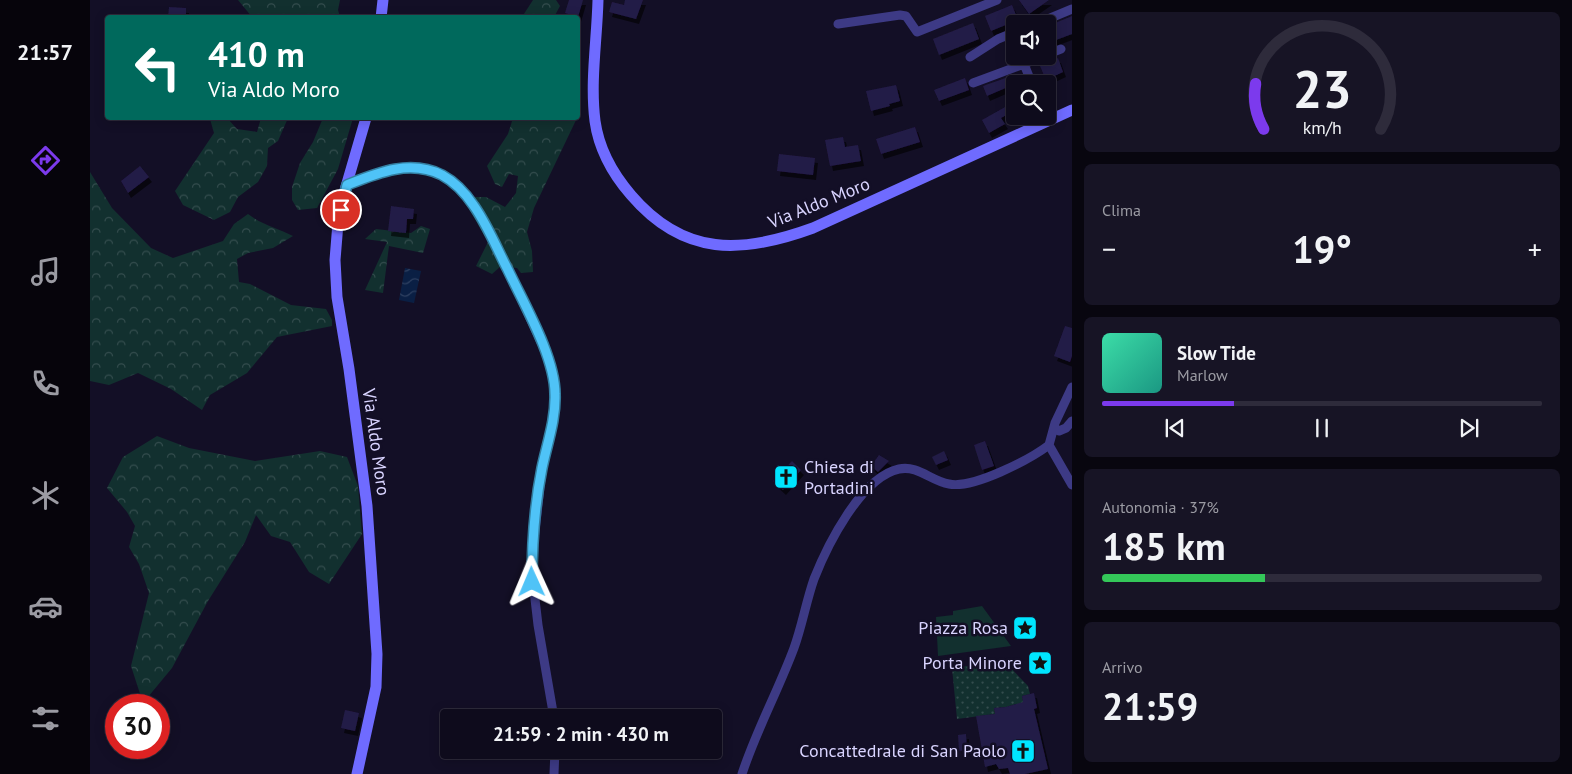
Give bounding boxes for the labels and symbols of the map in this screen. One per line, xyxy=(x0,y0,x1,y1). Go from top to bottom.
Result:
street label: Via Aldo Moro xyxy=(764,172,873,234)
pin xyxy=(320,189,362,231)
street label: Via Aldo Moro xyxy=(357,386,395,497)
place label: Chiesa di Portadini xyxy=(804,455,874,499)
church icon: Chiesa di Portadini xyxy=(773,464,799,490)
position arrow xyxy=(505,555,557,607)
place icon: Piazza Rosa xyxy=(1012,615,1038,641)
place label: Piazza Rosa xyxy=(918,616,1008,639)
place icon: Porta Minore xyxy=(1027,650,1053,676)
place label: Porta Minore xyxy=(923,651,1022,674)
speed limit sign: 30 xyxy=(105,694,170,759)
church icon: Concattedrale di San Paolo xyxy=(1010,738,1036,764)
place label: Concattedrale di San Paolo xyxy=(799,739,1006,762)

